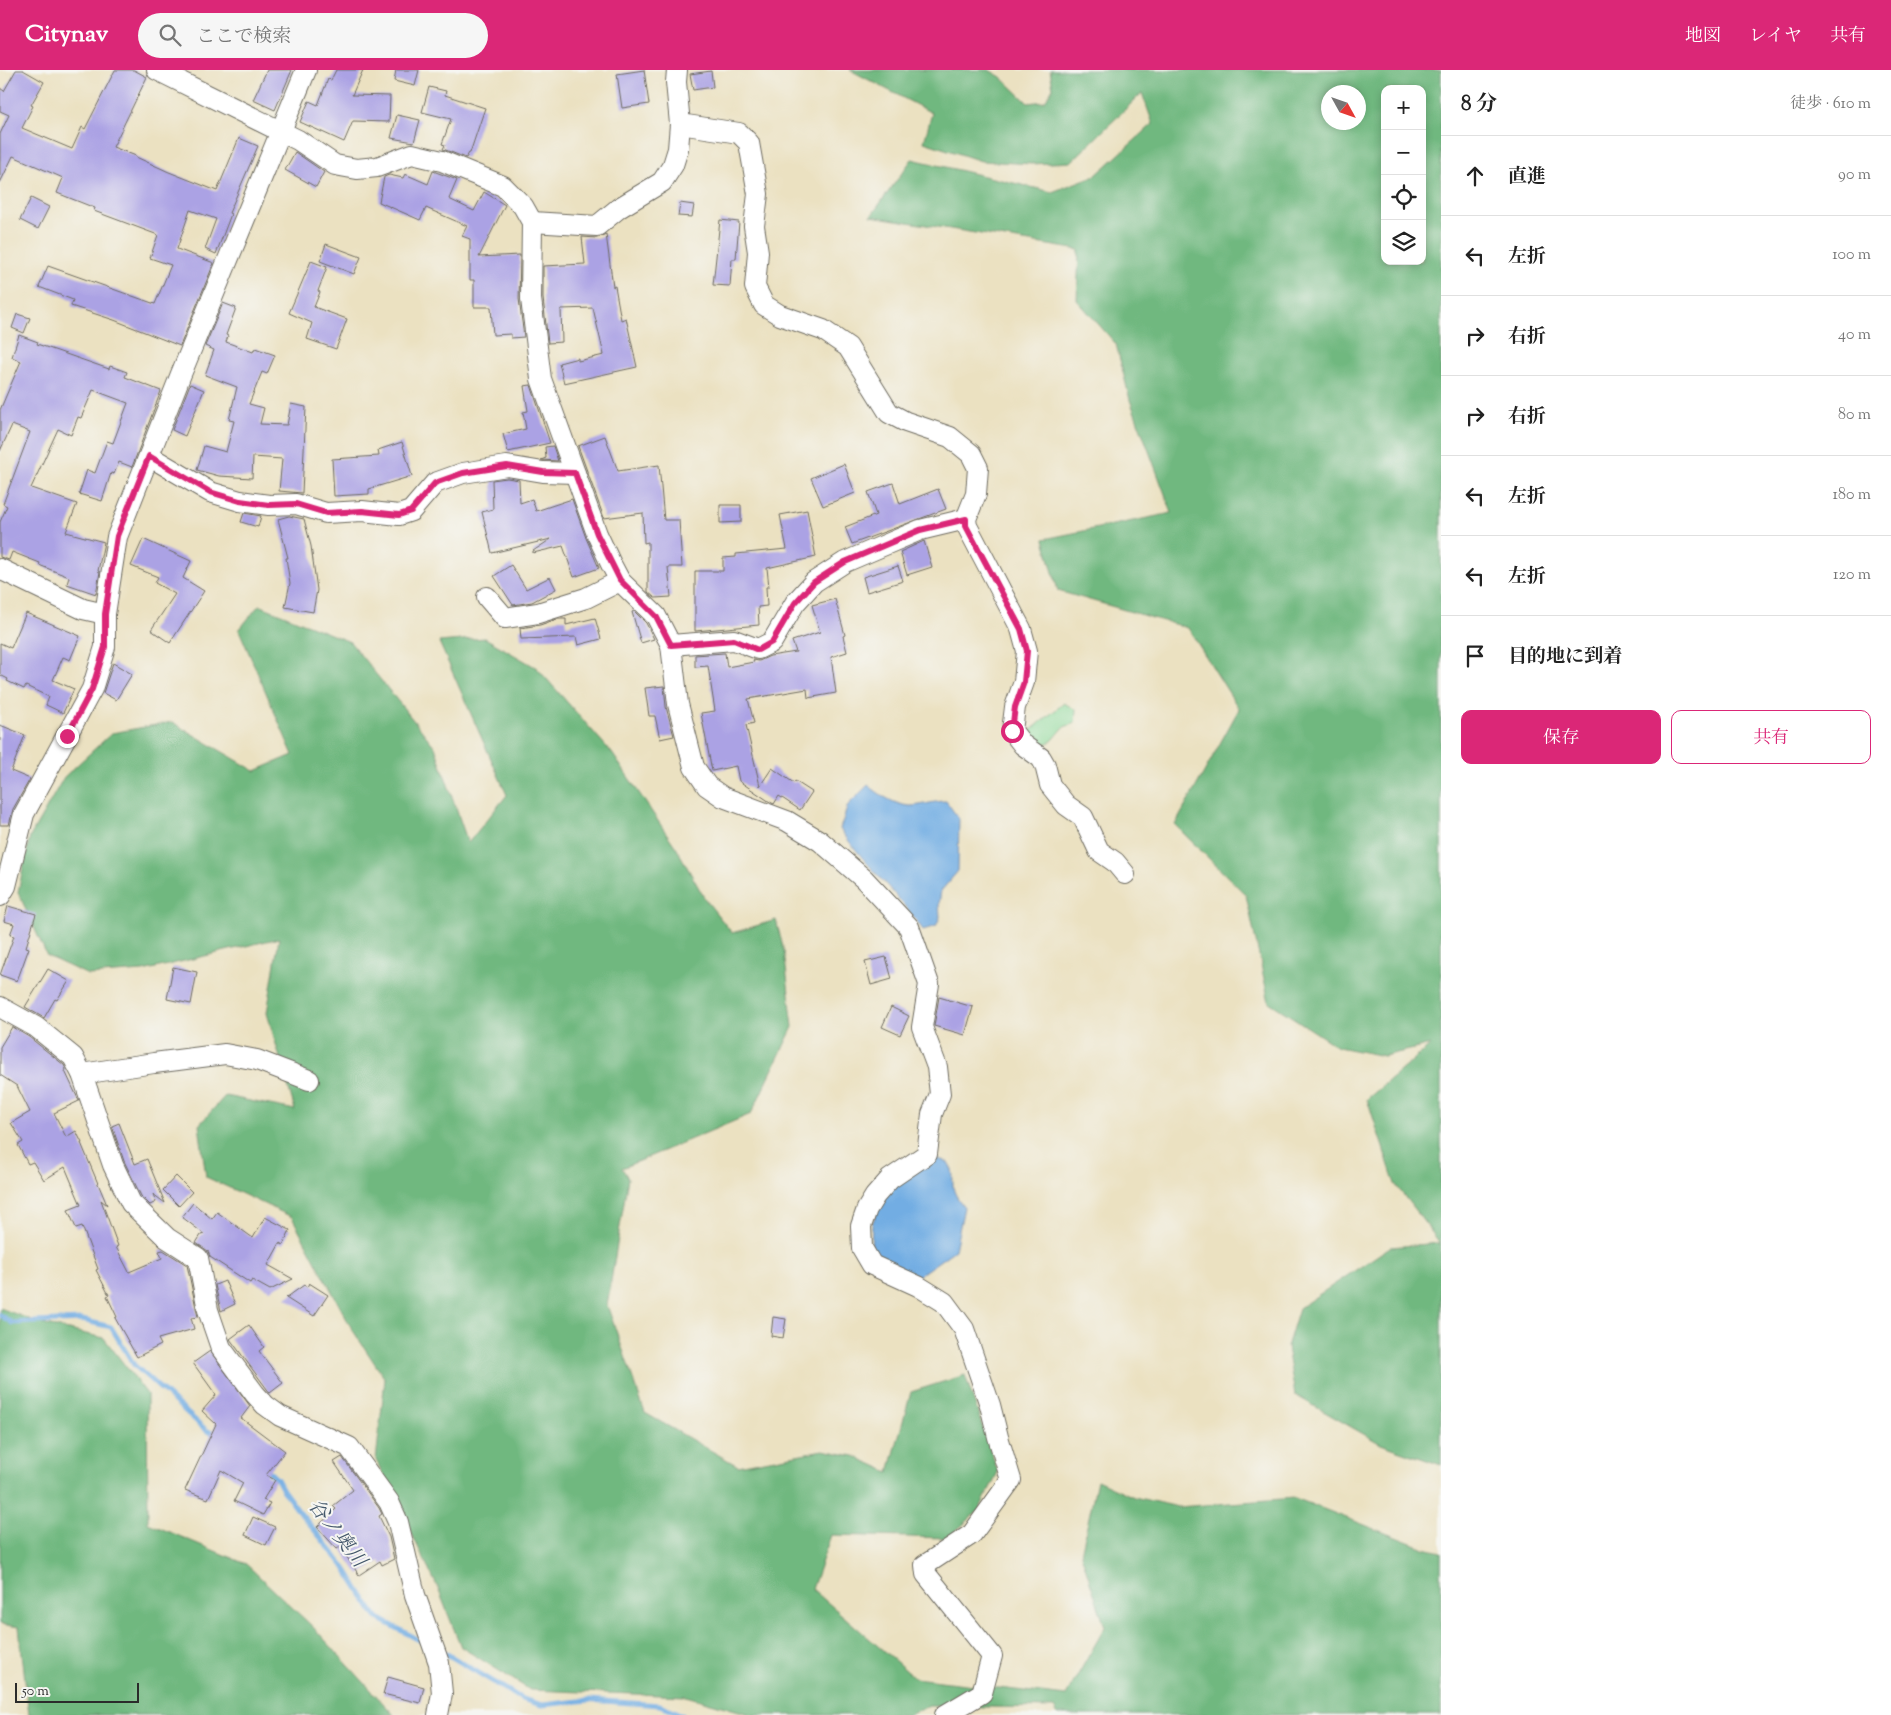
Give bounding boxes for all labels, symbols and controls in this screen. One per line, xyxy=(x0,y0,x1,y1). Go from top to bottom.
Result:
search box xyxy=(138,13,488,58)
text: Citynav xyxy=(25,18,108,52)
icon: search xyxy=(156,21,184,49)
text: ここで検索 xyxy=(196,24,291,51)
text: 地図 xyxy=(1685,24,1721,50)
text: レイヤ xyxy=(1749,24,1802,50)
text: 共有 xyxy=(1830,24,1866,50)
north arrow xyxy=(1321,85,1366,130)
map controls xyxy=(1381,85,1426,265)
button: + xyxy=(1381,85,1426,130)
text: 8 分 xyxy=(1461,90,1497,120)
text: 徒歩 · 610 m xyxy=(1790,93,1871,116)
button: − xyxy=(1381,130,1426,175)
icon: ahead xyxy=(1461,162,1489,190)
text: 直進 xyxy=(1508,164,1546,191)
text: 90 m xyxy=(1838,164,1871,187)
button: locate xyxy=(1381,175,1426,220)
button: layers xyxy=(1381,220,1426,265)
icon: left xyxy=(1461,242,1489,270)
text: 左折 xyxy=(1508,244,1546,271)
text: 100 m xyxy=(1832,244,1871,267)
icon: right xyxy=(1461,322,1489,350)
text: 右折 xyxy=(1508,324,1546,351)
text: 40 m xyxy=(1838,324,1871,347)
icon: right xyxy=(1461,402,1489,430)
text: 右折 xyxy=(1508,404,1546,431)
text: 80 m xyxy=(1838,404,1871,427)
icon: left xyxy=(1461,482,1489,510)
text: 左折 xyxy=(1508,484,1546,511)
text: 180 m xyxy=(1832,484,1871,507)
icon: left xyxy=(1461,562,1489,590)
text: 左折 xyxy=(1508,564,1546,591)
text: 120 m xyxy=(1833,564,1871,587)
icon: arrive xyxy=(1461,642,1489,670)
text: 目的地に到着 xyxy=(1508,644,1622,671)
button: 保存 xyxy=(1461,710,1661,764)
button: 共有 xyxy=(1671,710,1871,764)
route start xyxy=(1001,720,1024,743)
route end xyxy=(56,725,79,748)
water label: 谷ノ奥川 xyxy=(300,1494,373,1576)
scale bar xyxy=(15,1680,139,1703)
text: 50 m xyxy=(22,1682,49,1702)

